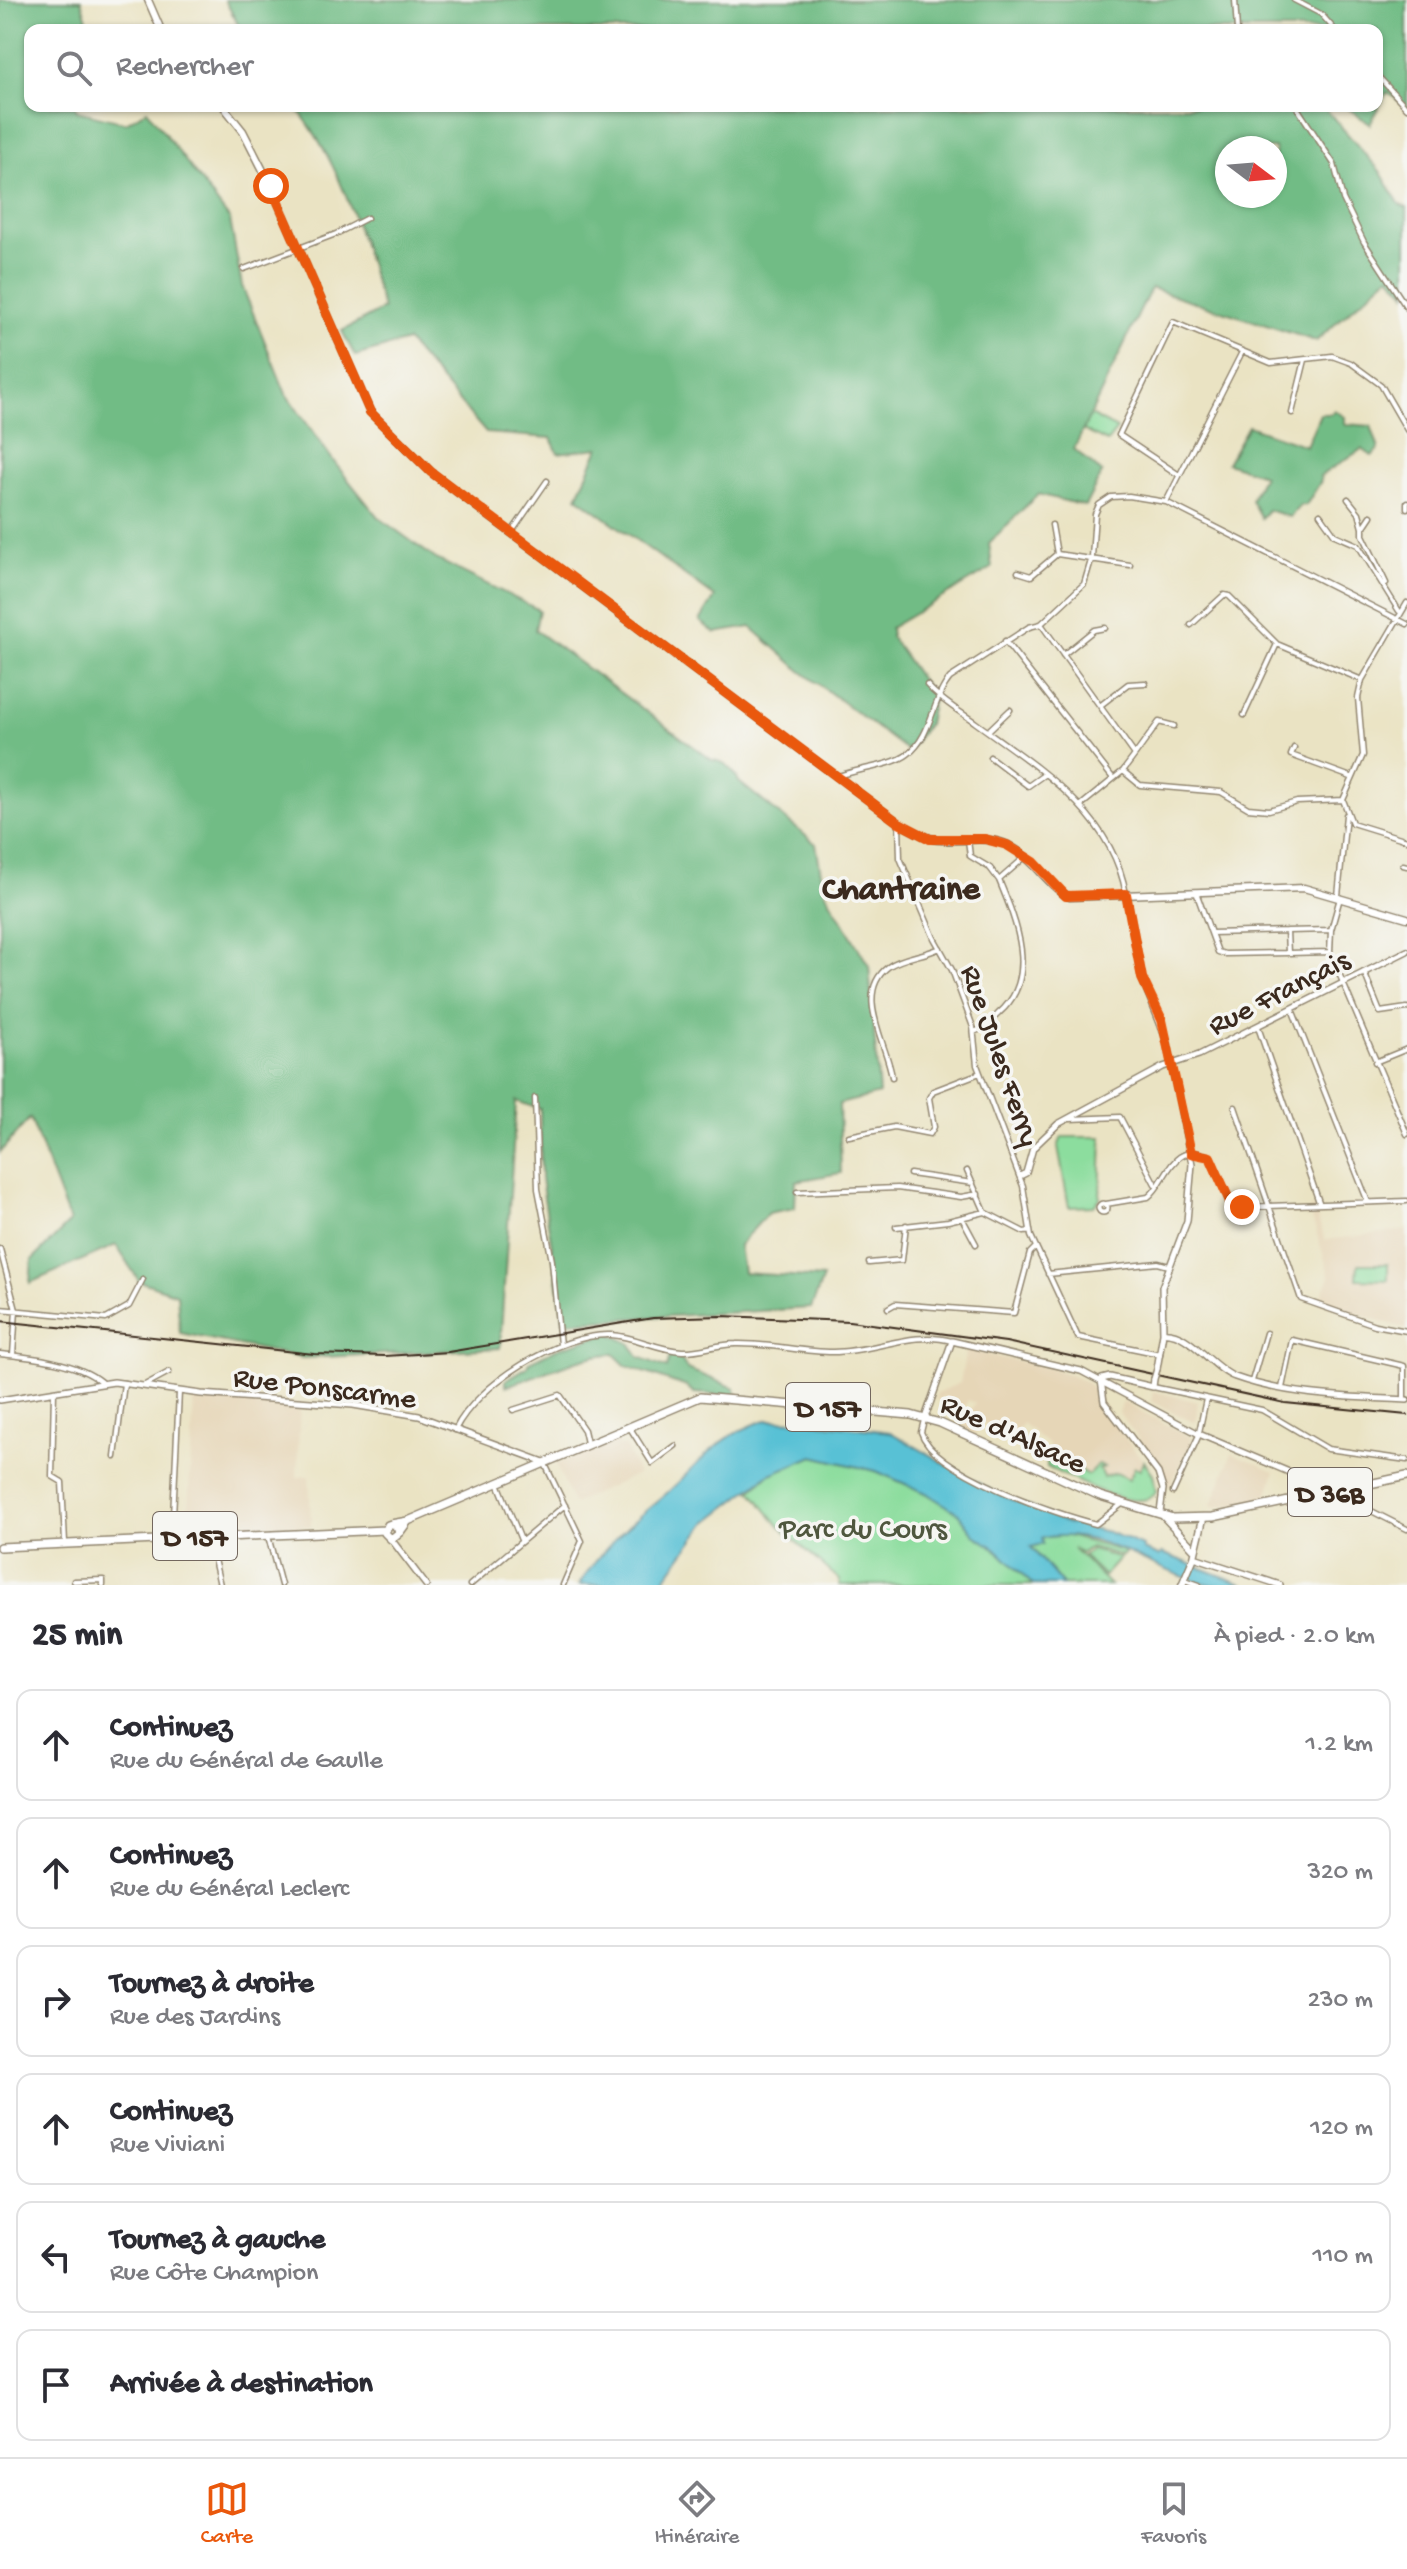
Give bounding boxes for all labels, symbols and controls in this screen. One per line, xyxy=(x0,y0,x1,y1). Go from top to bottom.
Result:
search box xyxy=(24,24,1383,112)
icon: search xyxy=(52,46,96,90)
text: Rechercher xyxy=(116,51,252,86)
north arrow xyxy=(1215,136,1287,208)
route start xyxy=(253,168,289,204)
district label: Chantraine xyxy=(822,872,981,912)
street label: Rue Français xyxy=(1204,944,1357,1045)
street label: Rue Jules Ferry xyxy=(950,961,1045,1152)
route end xyxy=(1224,1189,1260,1225)
street label: Rue Ponscarme xyxy=(231,1362,418,1419)
road number: D 157 xyxy=(786,1383,870,1431)
street label: Rue d'Alsace xyxy=(934,1389,1091,1484)
road number: D 36B xyxy=(1288,1468,1372,1516)
road number: D 157 xyxy=(153,1512,237,1560)
park label: Parc du Cours xyxy=(778,1514,948,1549)
text: 25 min xyxy=(32,1617,122,1657)
text: À pied · 2.0 km xyxy=(1214,1622,1375,1653)
text: Continuez xyxy=(110,1712,232,1747)
icon: ahead xyxy=(34,1723,78,1767)
text: 1.2 km xyxy=(1305,1730,1373,1761)
text: Rue du Général de Gaulle xyxy=(110,1747,383,1778)
text: Continuez xyxy=(110,1840,232,1875)
icon: ahead xyxy=(34,1851,78,1895)
text: 320 m xyxy=(1307,1858,1373,1889)
text: Rue du Général Leclerc xyxy=(110,1875,349,1906)
text: Tournez à droite xyxy=(110,1968,314,2003)
icon: right xyxy=(34,1979,78,2023)
text: 230 m xyxy=(1307,1986,1373,2017)
text: Rue des Jardins xyxy=(110,2003,280,2034)
text: Continuez xyxy=(110,2096,232,2131)
icon: ahead xyxy=(34,2107,78,2151)
text: 120 m xyxy=(1310,2114,1373,2145)
text: Rue Viviani xyxy=(110,2131,225,2162)
text: Tournez à gauche xyxy=(110,2224,325,2259)
icon: left xyxy=(34,2235,78,2279)
text: 110 m xyxy=(1313,2242,1373,2273)
text: Rue Côte Champion xyxy=(110,2259,318,2290)
icon: arrive xyxy=(34,2363,78,2407)
text: Arrivée à destination xyxy=(110,2368,373,2403)
tab: Carte xyxy=(201,2477,253,2551)
tab: Itinéraire xyxy=(655,2477,739,2551)
tab: Favoris xyxy=(1141,2477,1206,2551)

